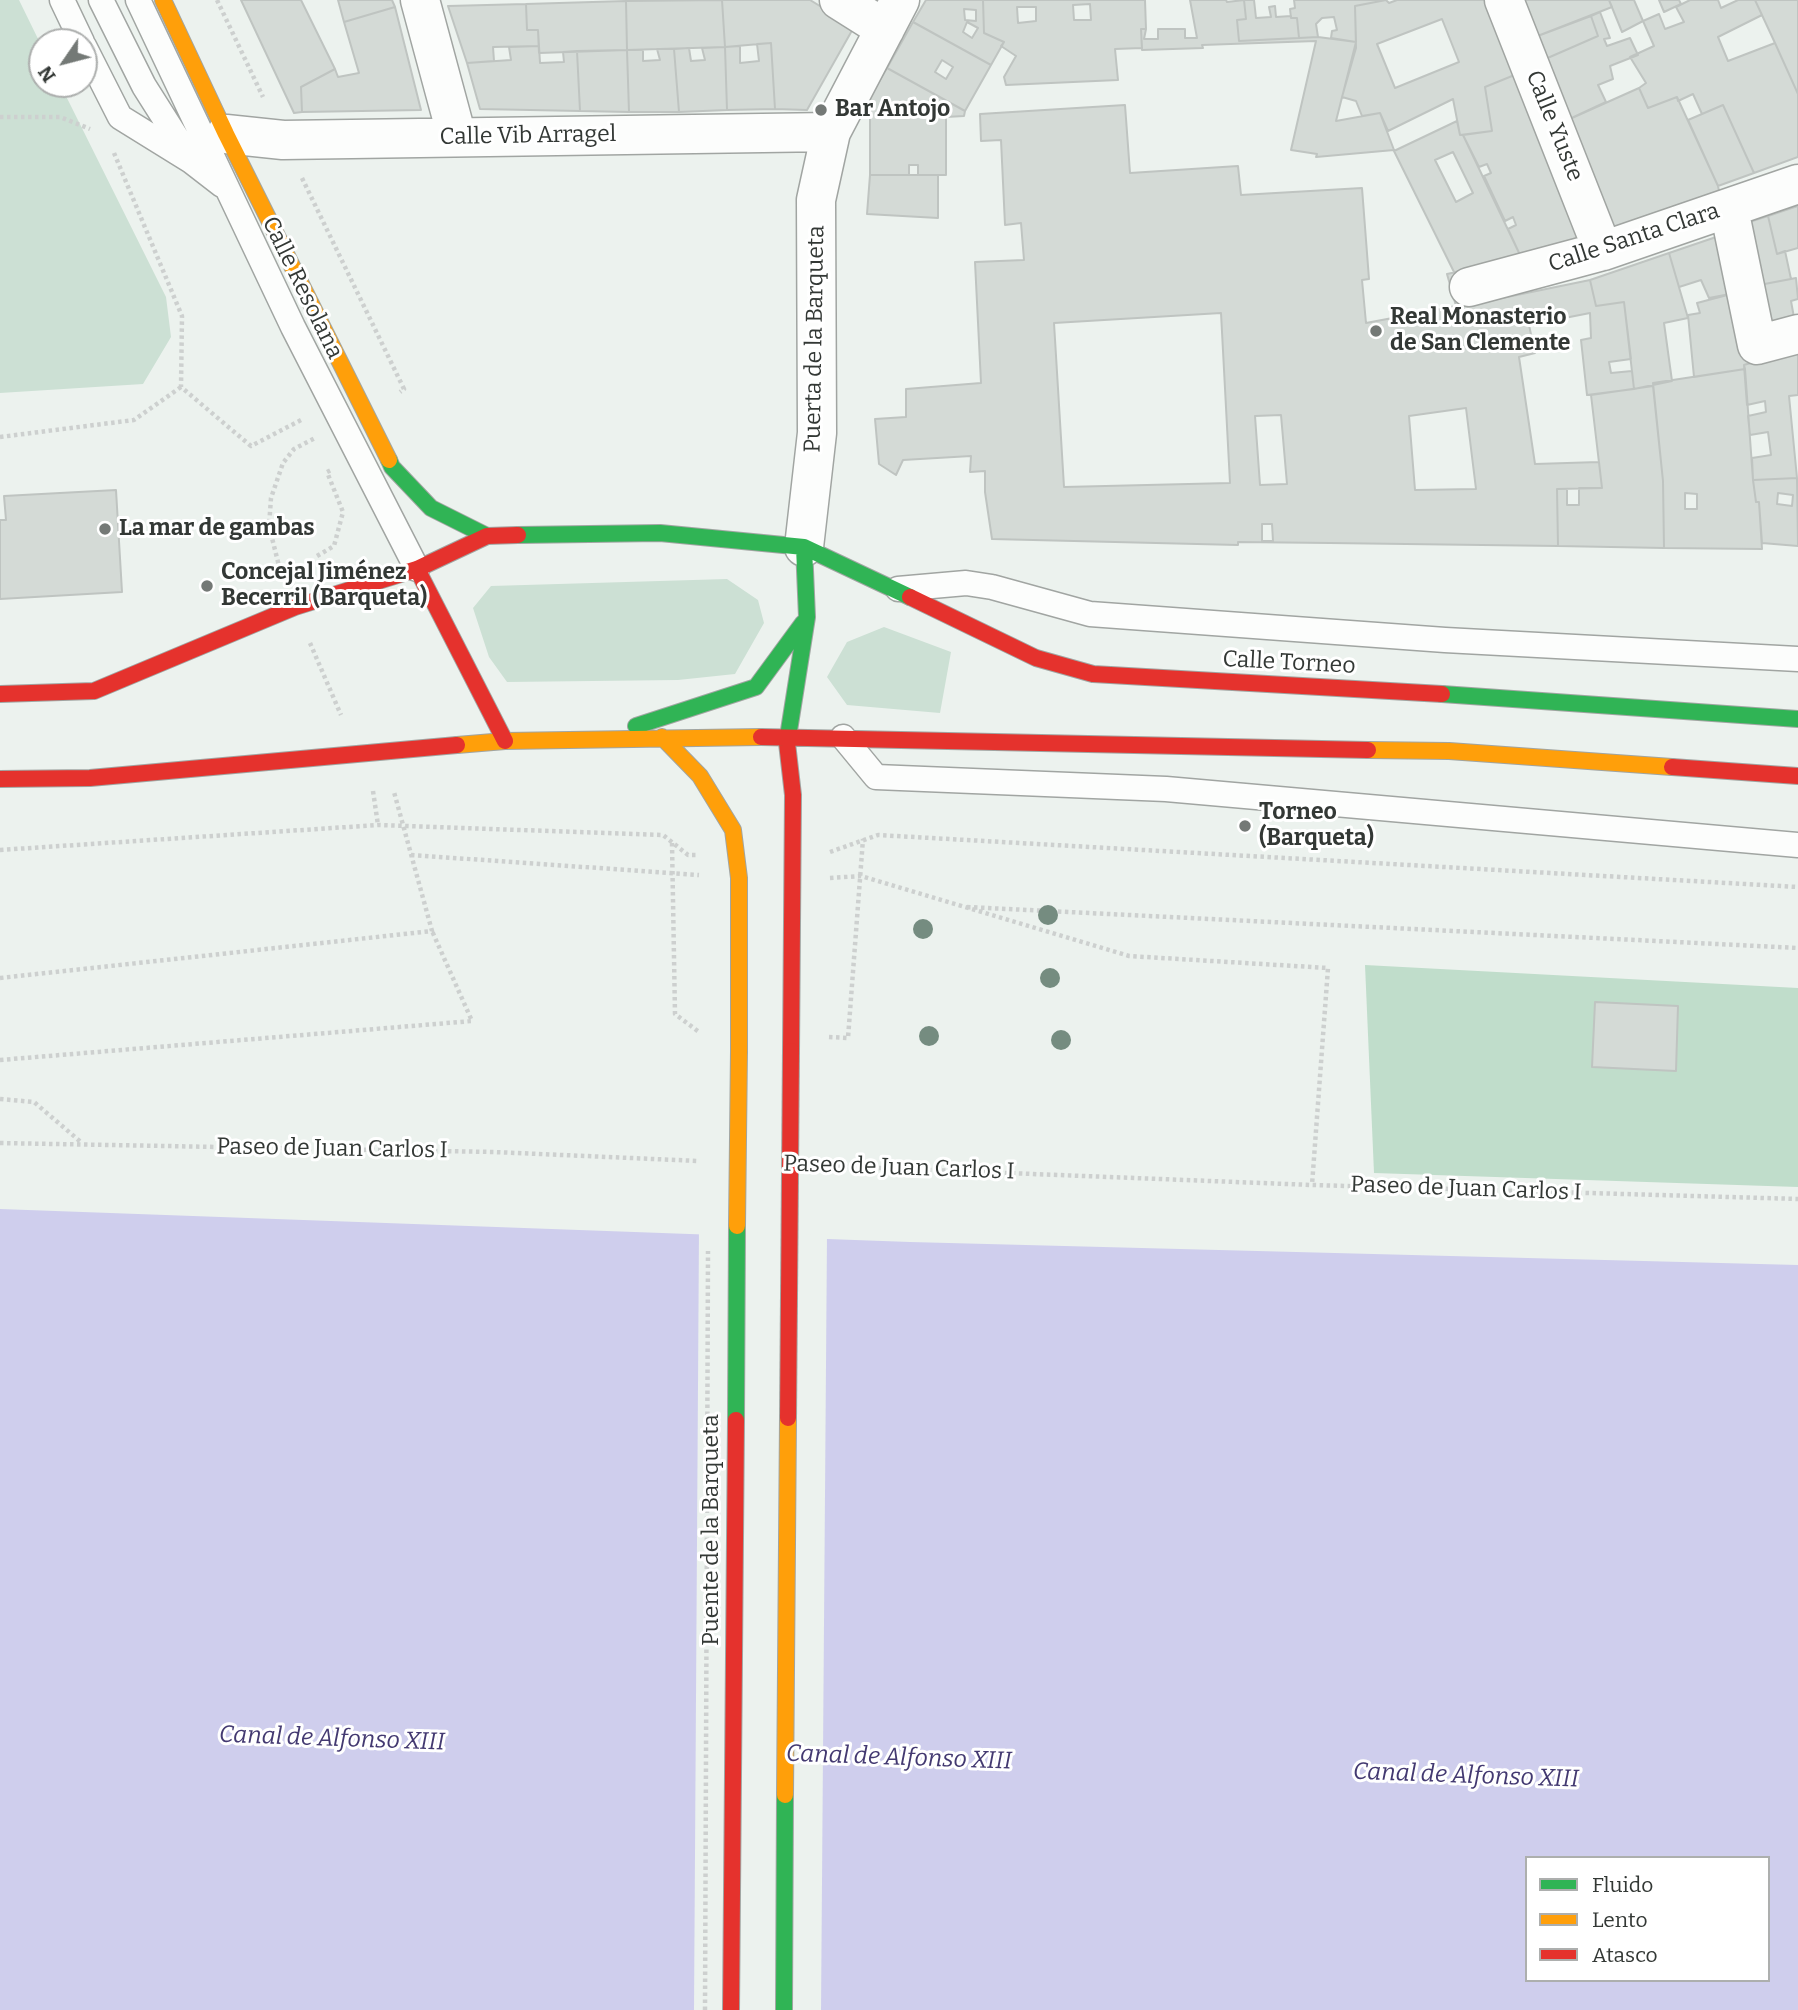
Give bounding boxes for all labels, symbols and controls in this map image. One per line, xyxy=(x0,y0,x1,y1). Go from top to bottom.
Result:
north arrow xyxy=(28,28,98,98)
text: N xyxy=(33,62,61,87)
street label: Calle Yuste xyxy=(1519,67,1589,185)
place label: Bar Antojo xyxy=(835,96,950,124)
marker: Bar Antojo xyxy=(813,102,829,118)
street label: Calle Vib Arragel xyxy=(440,121,616,151)
street label: Calle Santa Clara xyxy=(1545,197,1723,279)
street label: Calle Resolana xyxy=(256,212,348,364)
street label: Puerta de la Barqueta xyxy=(799,225,831,453)
place label: Real Monasterio de San Clemente xyxy=(1390,304,1570,358)
marker: Real Monasterio de San Clemente xyxy=(1368,323,1384,339)
place label: La mar de gambas xyxy=(119,515,315,543)
marker: La mar de gambas xyxy=(97,521,113,537)
place label: Concejal Jiménez Becerril (Barqueta) xyxy=(221,559,427,613)
marker: Concejal Jiménez Becerril (Barqueta) xyxy=(199,578,215,594)
street label: Calle Torneo xyxy=(1222,646,1356,680)
place label: Torneo (Barqueta) xyxy=(1259,799,1374,853)
marker: Torneo (Barqueta) xyxy=(1237,818,1253,834)
street label: Paseo de Juan Carlos I xyxy=(216,1133,448,1165)
street label: Paseo de Juan Carlos I xyxy=(783,1150,1015,1186)
street label: Paseo de Juan Carlos I xyxy=(1350,1171,1582,1207)
street label: Puente de la Barqueta xyxy=(698,1414,726,1646)
water label: Canal de Alfonso XIII xyxy=(219,1721,445,1757)
water label: Canal de Alfonso XIII xyxy=(786,1740,1012,1776)
water label: Canal de Alfonso XIII xyxy=(1353,1758,1579,1794)
legend xyxy=(1525,1856,1770,1982)
text: Fluido xyxy=(1592,1872,1653,1898)
text: Lento xyxy=(1592,1907,1648,1933)
text: Atasco xyxy=(1592,1942,1658,1968)

